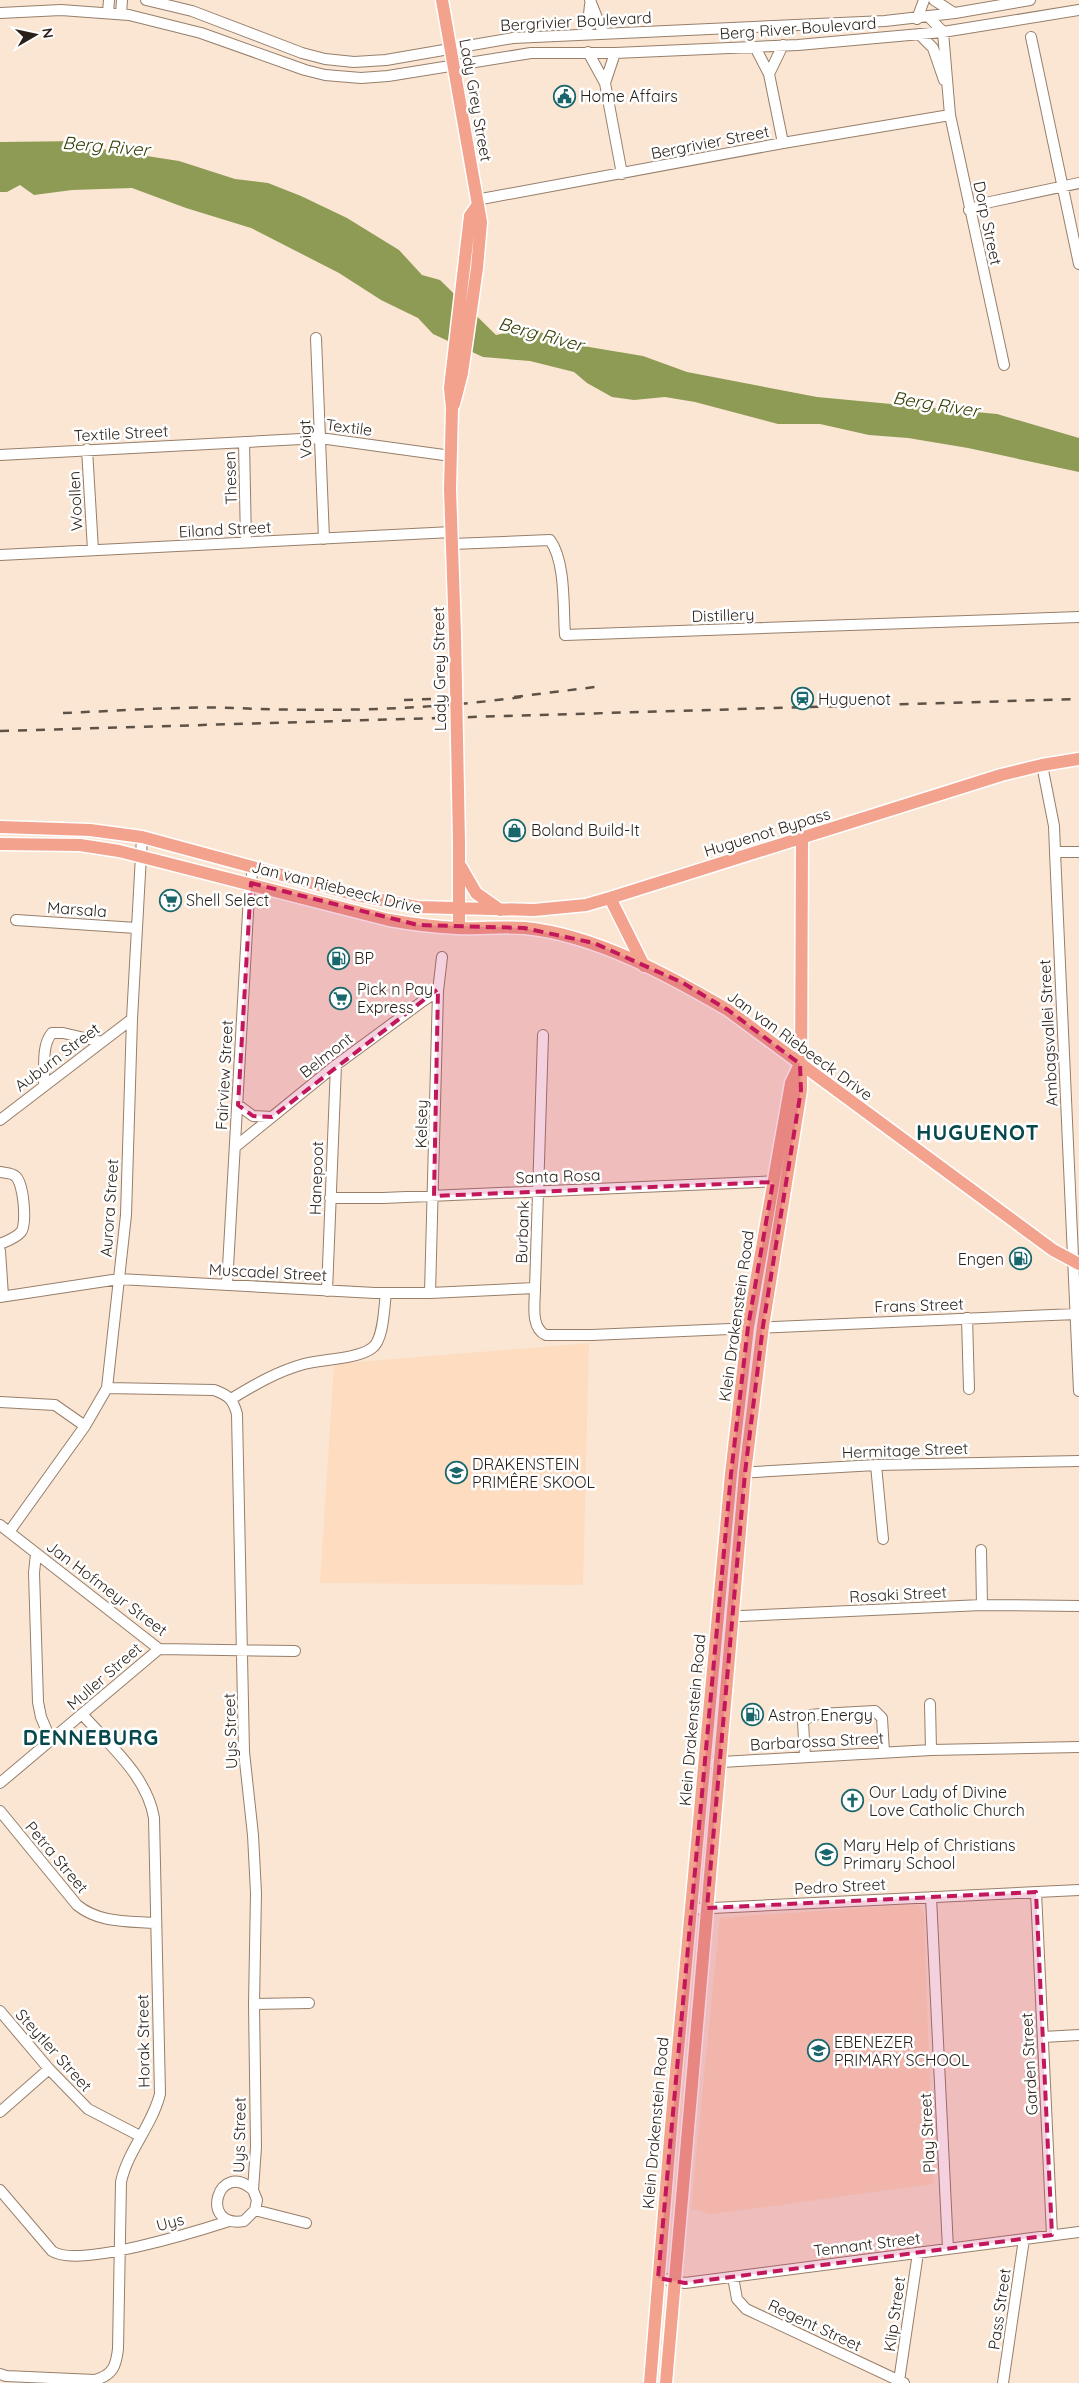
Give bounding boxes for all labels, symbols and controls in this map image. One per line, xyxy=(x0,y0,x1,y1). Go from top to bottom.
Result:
street label: Bergrivier Boulevard xyxy=(500,7,652,35)
north arrow xyxy=(10,10,60,60)
street label: Berg River Boulevard xyxy=(719,13,877,43)
text: N xyxy=(38,26,58,39)
street label: Lady Grey Street xyxy=(455,37,497,163)
public building icon: Home Affairs xyxy=(552,84,576,108)
place label: Home Affairs xyxy=(580,86,678,106)
street label: Bergrivier Street xyxy=(649,121,771,163)
water label: Berg River xyxy=(62,131,152,161)
street label: Dorp Street xyxy=(969,179,1007,267)
water label: Berg River xyxy=(496,312,588,357)
water label: Berg River xyxy=(891,386,983,422)
street label: Textile xyxy=(325,414,373,440)
street label: Voigt xyxy=(294,419,316,459)
street label: Textile Street xyxy=(73,421,169,445)
street label: Thesen xyxy=(219,451,241,505)
street label: Woollen xyxy=(63,470,87,532)
street label: Eiland Street xyxy=(178,517,272,541)
street label: Distillery xyxy=(691,604,755,626)
street label: Lady Grey Street xyxy=(428,607,450,731)
station icon: Huguenot xyxy=(790,687,814,711)
place label: Huguenot xyxy=(818,689,891,709)
street label: Huguenot Bypass xyxy=(701,803,833,861)
shop icon: Boland Build-It xyxy=(503,818,527,842)
place label: Boland Build-It xyxy=(531,820,640,840)
street label: Jan van Riebeeck Drive xyxy=(250,856,424,918)
supermarket icon: Shell Select xyxy=(158,888,182,912)
place label: Shell Select xyxy=(186,890,269,910)
street label: Marsala xyxy=(46,897,108,921)
fuel station icon: BP xyxy=(326,946,350,970)
place label: BP xyxy=(354,948,374,968)
street label: Ambagsvallei Street xyxy=(1034,959,1062,1107)
place label: Pick n Pay Express xyxy=(357,979,433,1017)
supermarket icon: Pick n Pay Express xyxy=(329,986,353,1010)
street label: Jan van Riebeeck Drive xyxy=(723,986,877,1104)
street label: Auburn Street xyxy=(10,1018,104,1096)
street label: Fairview Street xyxy=(211,1020,237,1130)
street label: Belmont xyxy=(295,1028,357,1082)
street label: Kelsey xyxy=(411,1099,431,1149)
district label: HUGUENOT xyxy=(916,1119,1040,1145)
street label: Hanepoot xyxy=(305,1141,327,1215)
street label: Aurora Street xyxy=(96,1158,122,1258)
street label: Santa Rosa xyxy=(515,1165,601,1187)
street label: Burbank xyxy=(511,1200,533,1264)
street label: Klein Drakenstein Road xyxy=(714,1229,758,1403)
fuel station icon: Engen xyxy=(1008,1247,1032,1271)
place label: Engen xyxy=(958,1249,1004,1269)
street label: Muscadel Street xyxy=(208,1259,328,1285)
street label: Frans Street xyxy=(874,1293,964,1317)
street label: Hermitage Street xyxy=(841,1438,969,1462)
place label: DRAKENSTEIN PRIMÊRE SKOOL xyxy=(472,1454,596,1492)
school or university icon: DRAKENSTEIN PRIMÊRE SKOOL xyxy=(444,1461,468,1485)
street label: Jan Hofmeyr Street xyxy=(43,1536,171,1640)
street label: Rosaki Street xyxy=(849,1581,947,1607)
street label: Klein Drakenstein Road xyxy=(675,1633,709,1807)
street label: Muller Street xyxy=(62,1638,146,1714)
street label: Uys Street xyxy=(219,1693,241,1769)
fuel station icon: Astron Energy xyxy=(740,1703,764,1727)
place label: Astron Energy xyxy=(768,1705,873,1725)
district label: DENNEBURG xyxy=(23,1724,159,1750)
street label: Barbarossa Street xyxy=(750,1728,884,1754)
place label: Our Lady of Divine Love Catholic Church xyxy=(869,1782,1025,1820)
church icon: Our Lady of Divine Love Catholic Church xyxy=(841,1789,865,1813)
street label: Petra Street xyxy=(21,1817,93,1897)
place label: Mary Help of Christians Primary School xyxy=(843,1835,1016,1873)
school or university icon: Mary Help of Christians Primary School xyxy=(815,1842,839,1866)
street label: Pedro Street xyxy=(794,1874,886,1898)
street label: Horak Street xyxy=(132,1994,154,2088)
street label: Steytler Street xyxy=(12,2004,96,2096)
street label: Garden Street xyxy=(1016,2012,1042,2116)
place label: EBENEZER PRIMARY SCHOOL xyxy=(834,2032,970,2070)
street label: Klein Drakenstein Road xyxy=(638,2036,672,2210)
school or university icon: EBENEZER PRIMARY SCHOOL xyxy=(806,2039,830,2063)
street label: Play Street xyxy=(915,2092,939,2174)
street label: Uys Street xyxy=(228,2097,250,2173)
street label: Uys xyxy=(154,2209,186,2235)
street label: Tennant Street xyxy=(812,2228,922,2260)
street label: Pass Street xyxy=(983,2267,1015,2351)
street label: Klip Street xyxy=(879,2275,909,2353)
street label: Regent Street xyxy=(765,2295,865,2355)

